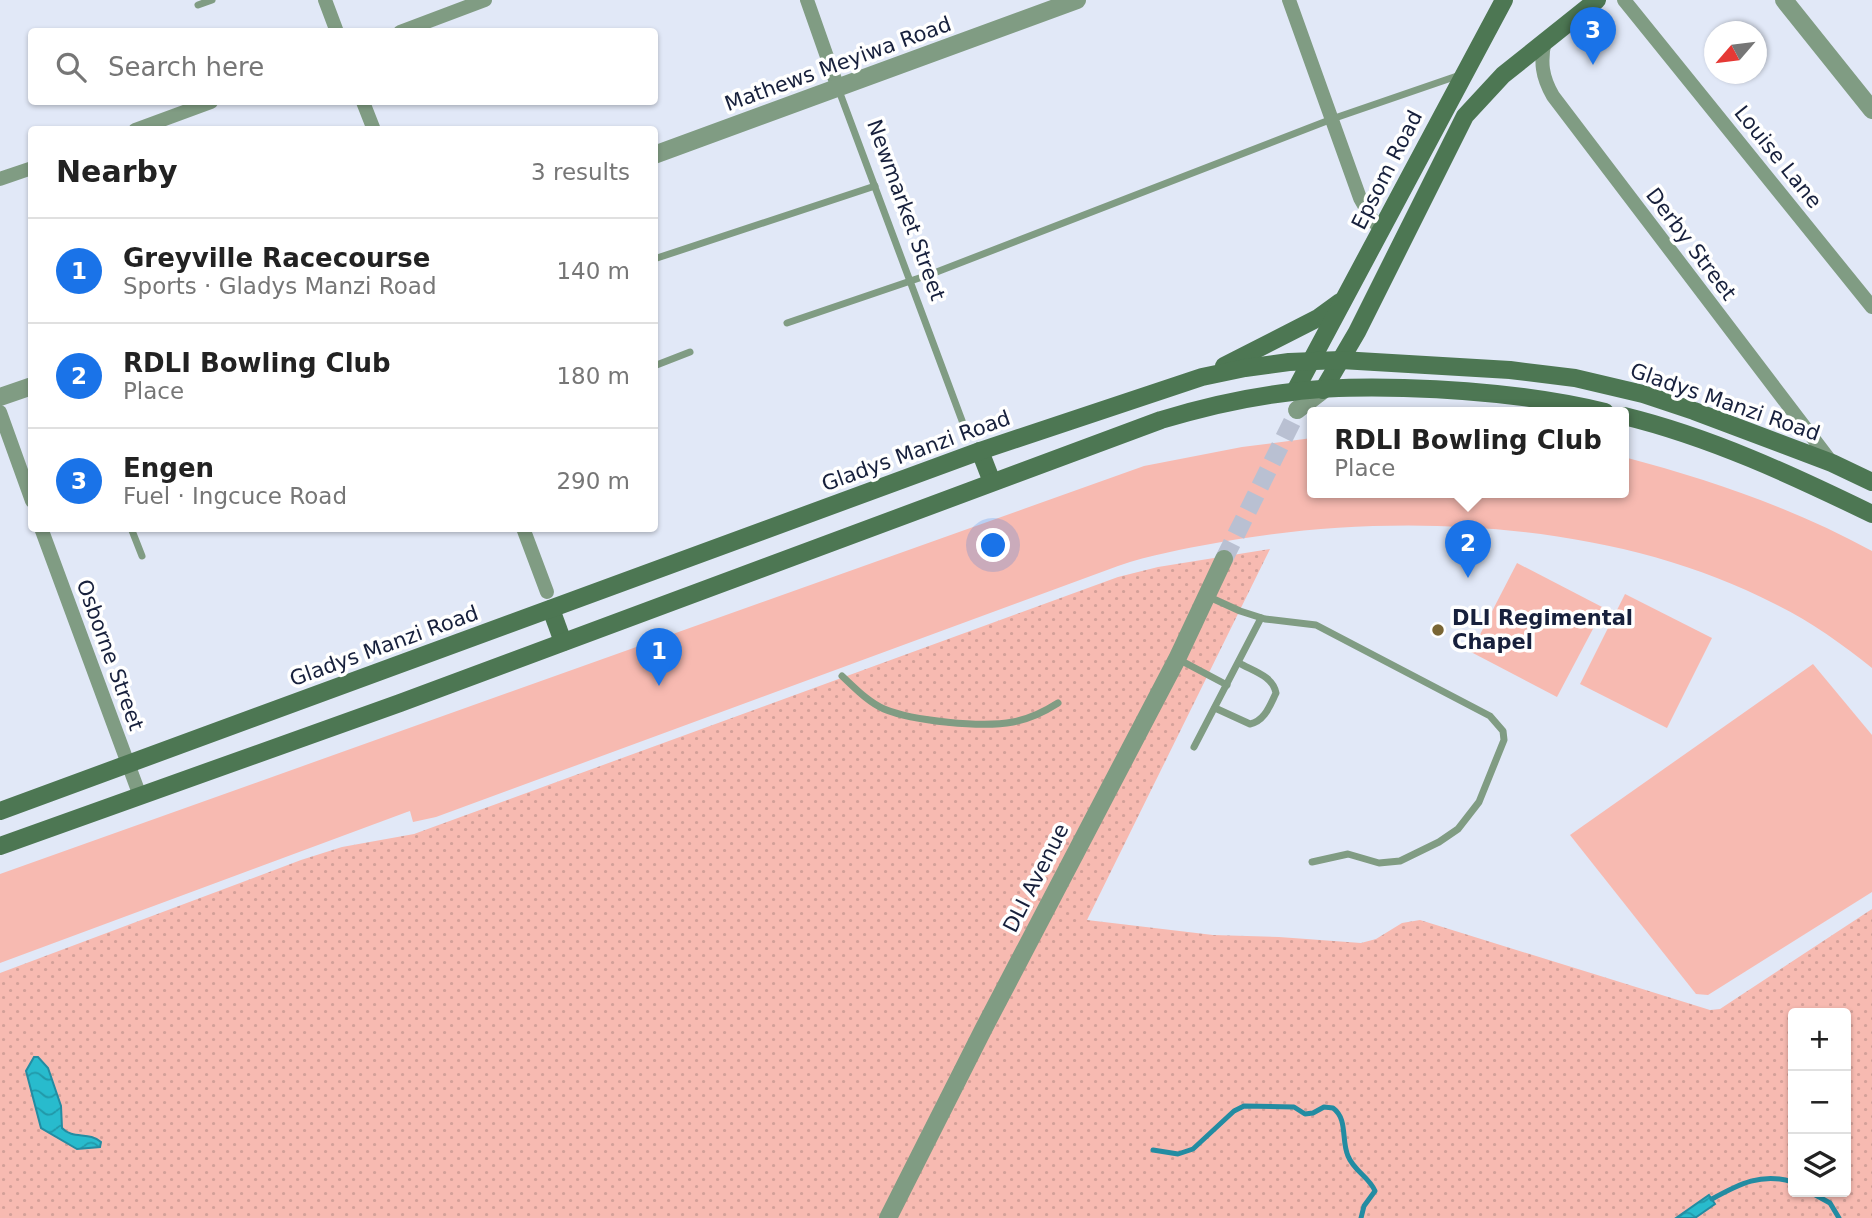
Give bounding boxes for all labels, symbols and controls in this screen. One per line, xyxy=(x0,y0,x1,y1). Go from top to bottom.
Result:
pin: 3 xyxy=(1570,7,1616,65)
street label: Mathews Meyiwa Road xyxy=(722,12,954,116)
north arrow xyxy=(1704,21,1767,84)
search box xyxy=(28,28,658,105)
icon: search xyxy=(52,48,90,86)
text: Search here xyxy=(108,52,264,82)
street label: Louise Lane xyxy=(1729,101,1827,213)
street label: Epsom Road xyxy=(1347,107,1427,233)
street label: Newmarket Street xyxy=(862,116,950,304)
text: Nearby xyxy=(56,154,178,189)
text: 3 results xyxy=(531,159,630,185)
street label: Derby Street xyxy=(1641,183,1741,305)
text: Greyville Racecourse xyxy=(123,243,430,273)
text: 1 xyxy=(71,258,87,284)
text: 140 m xyxy=(556,258,630,284)
text: Sports · Gladys Manzi Road xyxy=(123,273,436,299)
text: RDLI Bowling Club xyxy=(123,348,391,378)
street label: Gladys Manzi Road xyxy=(1627,358,1823,446)
text: 2 xyxy=(71,363,87,389)
text: 180 m xyxy=(556,363,630,389)
text: Place xyxy=(123,378,184,404)
street label: Gladys Manzi Road xyxy=(818,406,1014,496)
popup xyxy=(1307,407,1629,498)
text: RDLI Bowling Club xyxy=(1334,425,1602,455)
text: Engen xyxy=(123,453,214,483)
text: Place xyxy=(1334,455,1395,481)
text: 3 xyxy=(71,468,87,494)
text: 290 m xyxy=(556,468,630,494)
text: Fuel · Ingcuce Road xyxy=(123,483,347,509)
pin: 2 xyxy=(1445,520,1491,578)
your location xyxy=(976,528,1010,562)
street label: Osborne Street xyxy=(72,576,148,734)
street label: Gladys Manzi Road xyxy=(286,601,482,691)
place label: DLI Regimental Chapel xyxy=(1452,606,1633,654)
marker: DLI Regimental Chapel xyxy=(1430,622,1446,638)
pin: 1 xyxy=(636,628,682,686)
street label: DLI Avenue xyxy=(998,820,1074,936)
map controls xyxy=(1788,1008,1851,1197)
button: + xyxy=(1788,1008,1851,1071)
button: − xyxy=(1788,1071,1851,1134)
button: layers xyxy=(1788,1134,1851,1197)

